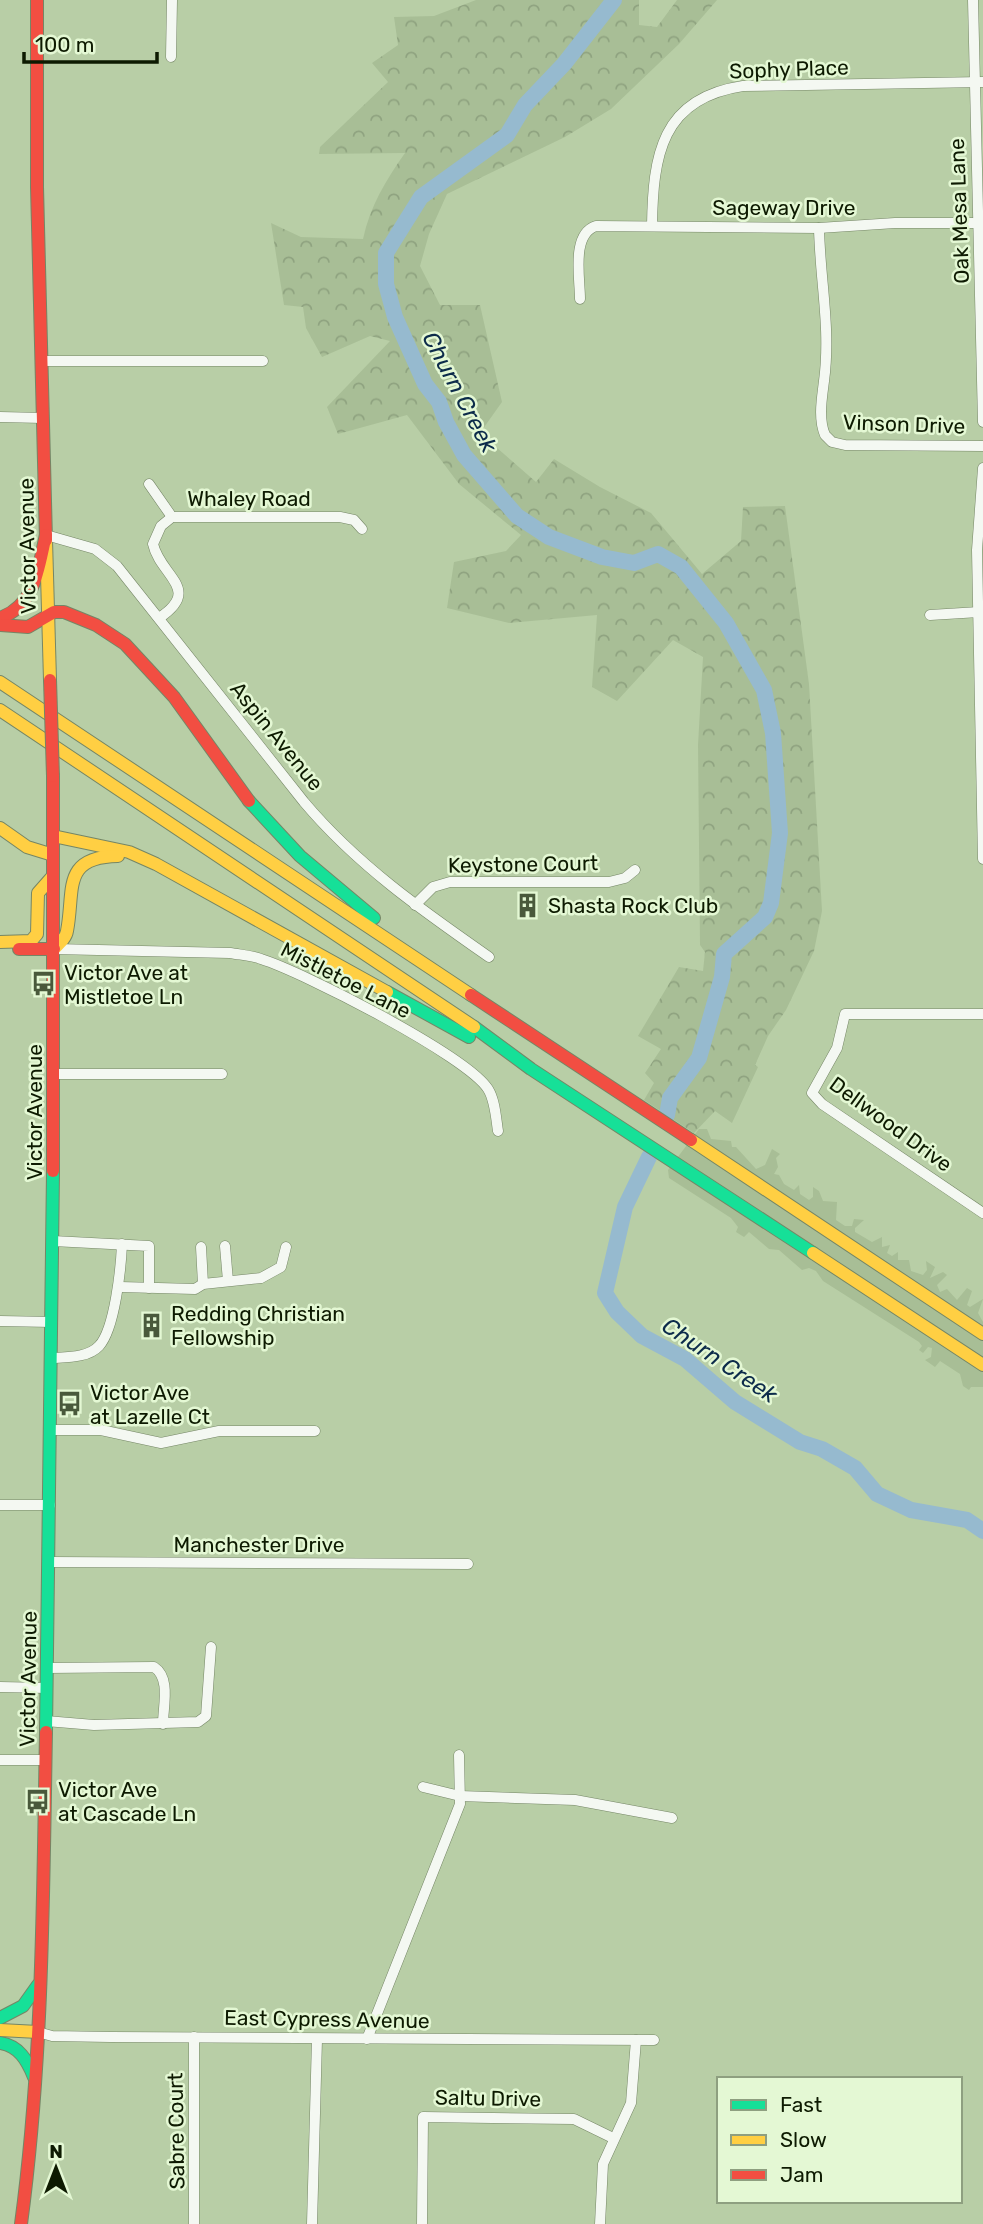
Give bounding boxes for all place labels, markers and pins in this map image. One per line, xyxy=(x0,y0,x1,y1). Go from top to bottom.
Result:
building icon: Shasta Rock Club xyxy=(514,891,542,919)
place label: Shasta Rock Club xyxy=(548,893,718,918)
place label: Victor Ave at Mistletoe Ln xyxy=(64,960,188,1009)
bus stop icon: Victor Ave at Mistletoe Ln xyxy=(30,970,58,998)
place label: Redding Christian Fellowship xyxy=(171,1301,345,1350)
building icon: Redding Christian Fellowship xyxy=(137,1311,165,1339)
place label: Victor Ave at Lazelle Ct xyxy=(90,1380,210,1429)
bus stop icon: Victor Ave at Lazelle Ct xyxy=(56,1390,84,1418)
place label: Victor Ave at Cascade Ln xyxy=(58,1777,196,1826)
bus stop icon: Victor Ave at Cascade Ln xyxy=(24,1787,52,1815)

